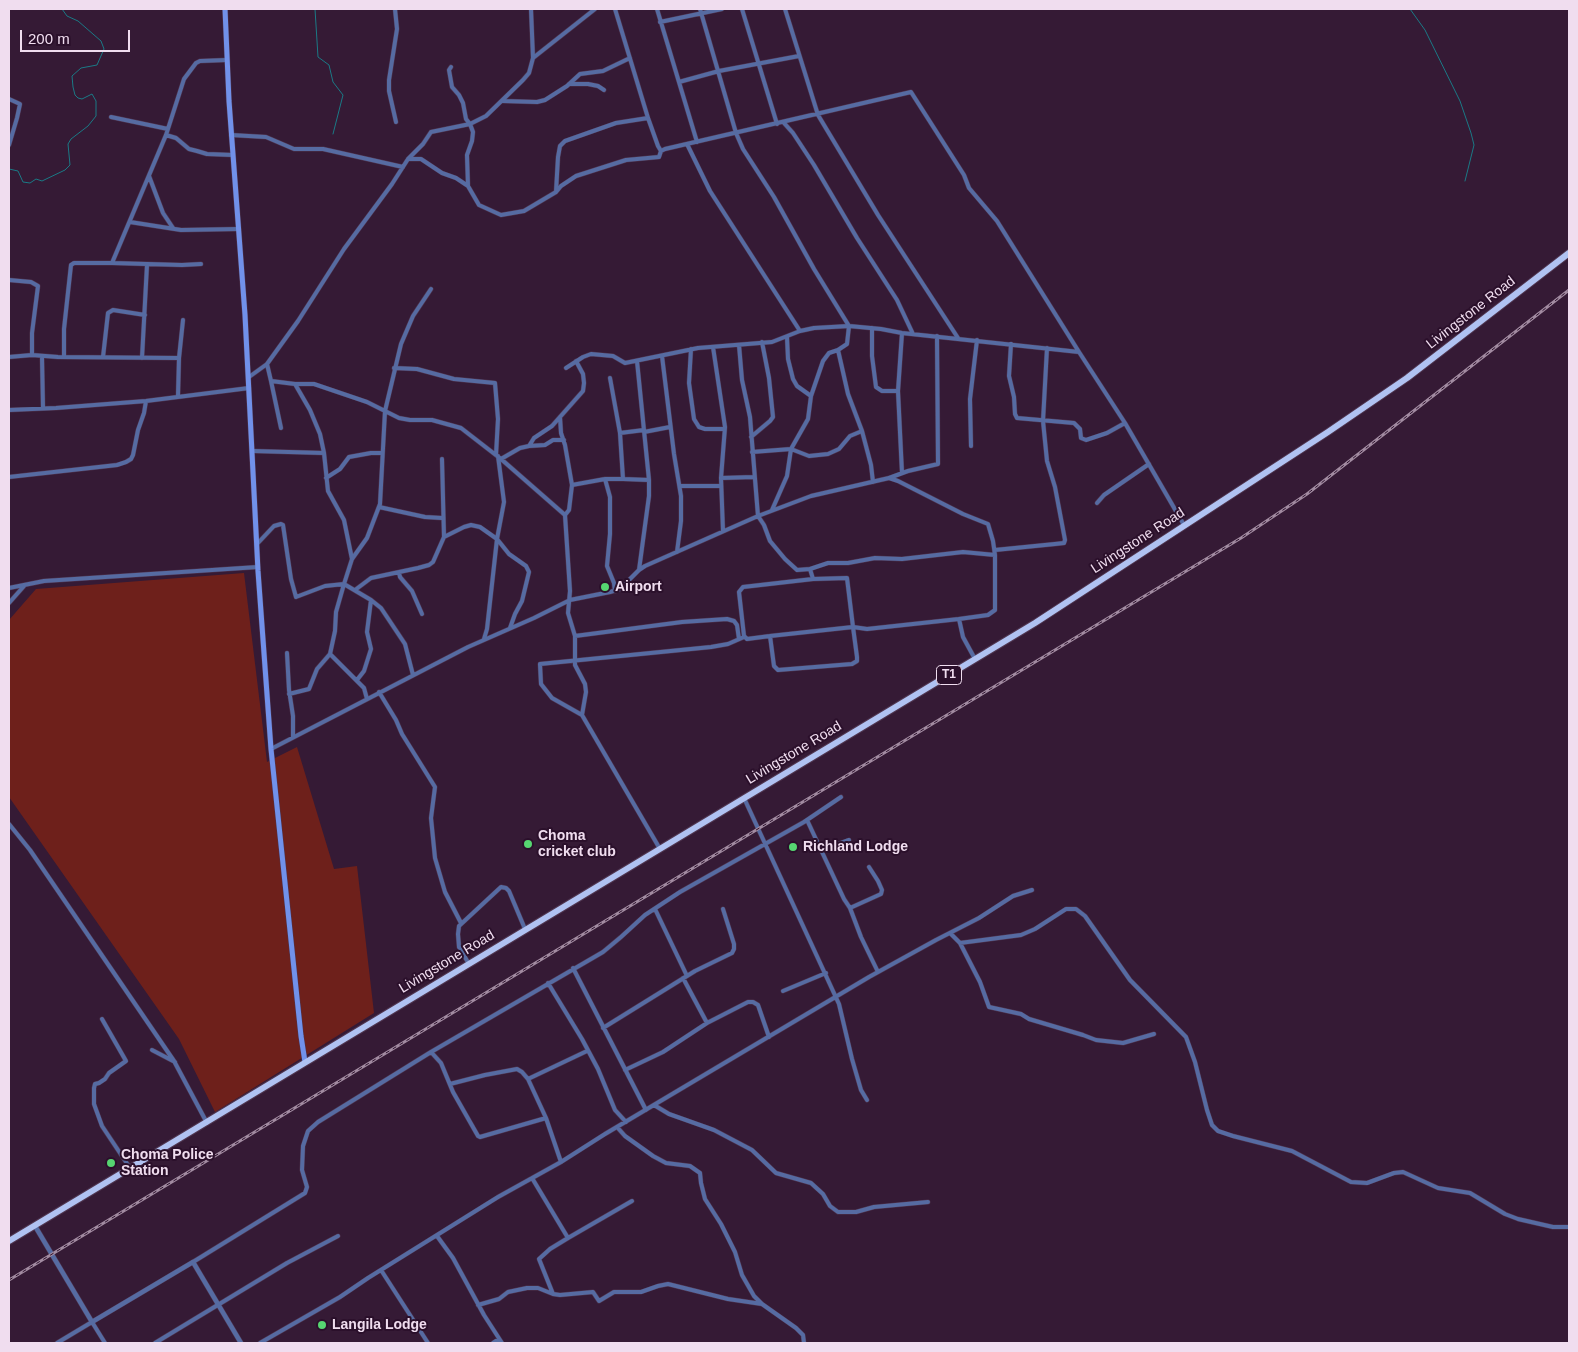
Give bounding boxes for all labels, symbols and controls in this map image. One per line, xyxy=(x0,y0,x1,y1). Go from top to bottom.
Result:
scale bar xyxy=(22,20,132,52)
text: 200 m xyxy=(28,30,70,47)
street label: Livingstone Road xyxy=(1423,273,1519,353)
street label: Livingstone Road xyxy=(1088,504,1188,578)
place label: Airport xyxy=(615,579,662,595)
marker: Airport xyxy=(599,581,611,593)
road number: T1 xyxy=(936,666,962,684)
street label: Livingstone Road xyxy=(743,718,845,788)
place label: Choma cricket club xyxy=(538,828,616,860)
marker: Choma cricket club xyxy=(522,838,534,850)
place label: Richland Lodge xyxy=(803,839,908,855)
marker: Richland Lodge xyxy=(787,841,799,853)
street label: Livingstone Road xyxy=(396,927,498,997)
place label: Choma Police Station xyxy=(121,1147,214,1180)
marker: Choma Police Station xyxy=(105,1157,117,1169)
place label: Langila Lodge xyxy=(332,1317,427,1333)
marker: Langila Lodge xyxy=(316,1319,328,1331)

